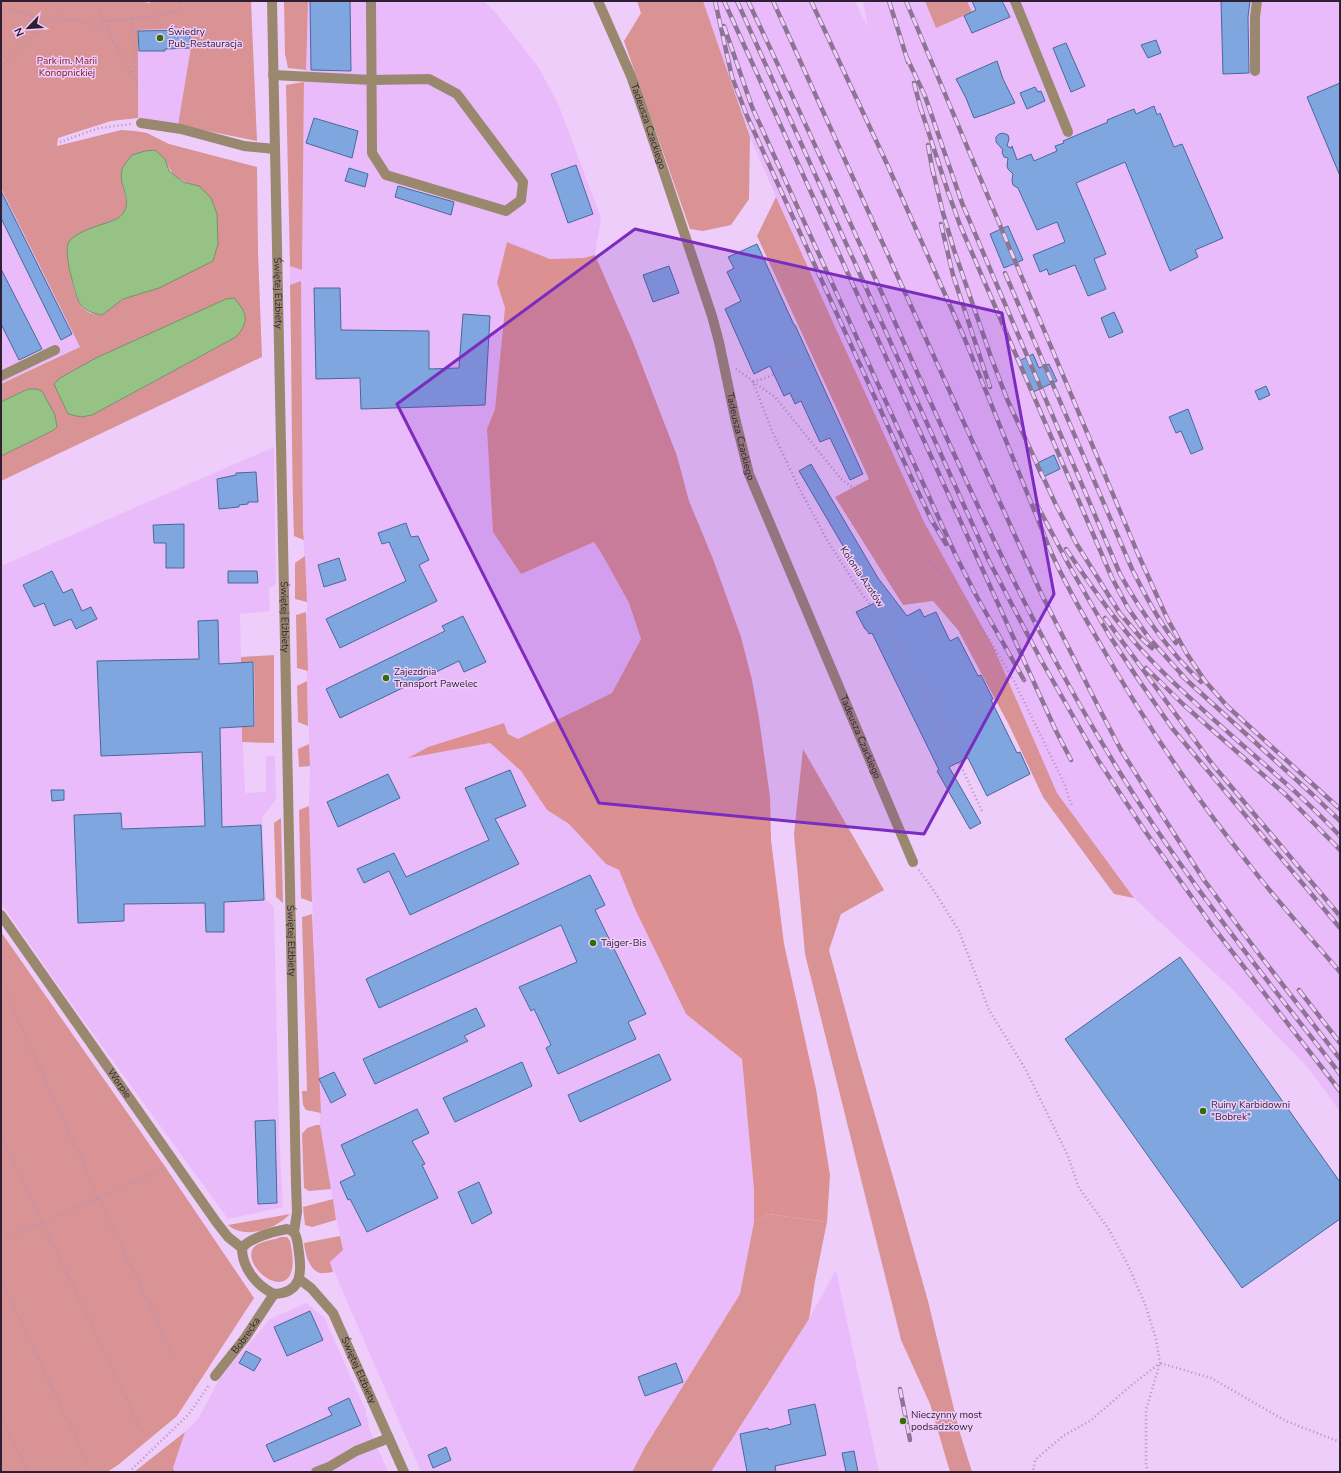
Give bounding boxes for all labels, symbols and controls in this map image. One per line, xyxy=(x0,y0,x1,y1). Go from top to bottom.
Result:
north arrow xyxy=(8,8,48,48)
text: N xyxy=(11,25,28,39)
place label: Świedry Pub-Restauracja xyxy=(168,25,242,51)
marker: Świedry Pub-Restauracja xyxy=(155,33,165,43)
park label: Park im. Marii Konopnickiej xyxy=(37,54,97,80)
street label: Tadeusza Czackiego xyxy=(627,81,669,171)
street label: Świętej Elżbiety xyxy=(270,257,286,330)
street label: Tadeusza Czackiego xyxy=(723,391,758,483)
street label: Kolonia Azotów xyxy=(836,544,888,611)
street label: Świętej Elżbiety xyxy=(277,581,292,654)
place label: Zajezdnia Transport Pawelec xyxy=(394,665,478,691)
marker: Zajezdnia Transport Pawelec xyxy=(381,673,391,683)
street label: Tadeusza Czackiego xyxy=(836,693,884,781)
street label: Świętej Elżbiety xyxy=(283,905,299,978)
place label: Tajger-Bis xyxy=(601,936,647,950)
marker: Tajger-Bis xyxy=(588,938,598,948)
street label: Worpie xyxy=(104,1066,135,1101)
place label: Ruiny Karbidowni "Bobrek" xyxy=(1211,1098,1290,1124)
marker: Ruiny Karbidowni "Bobrek" xyxy=(1198,1106,1208,1116)
street label: Bobrecka xyxy=(228,1314,264,1357)
street label: Świętej Elżbiety xyxy=(338,1335,380,1407)
place label: Nieczynny most podsadzkowy xyxy=(911,1408,982,1434)
marker: Nieczynny most podsadzkowy xyxy=(898,1416,908,1426)

